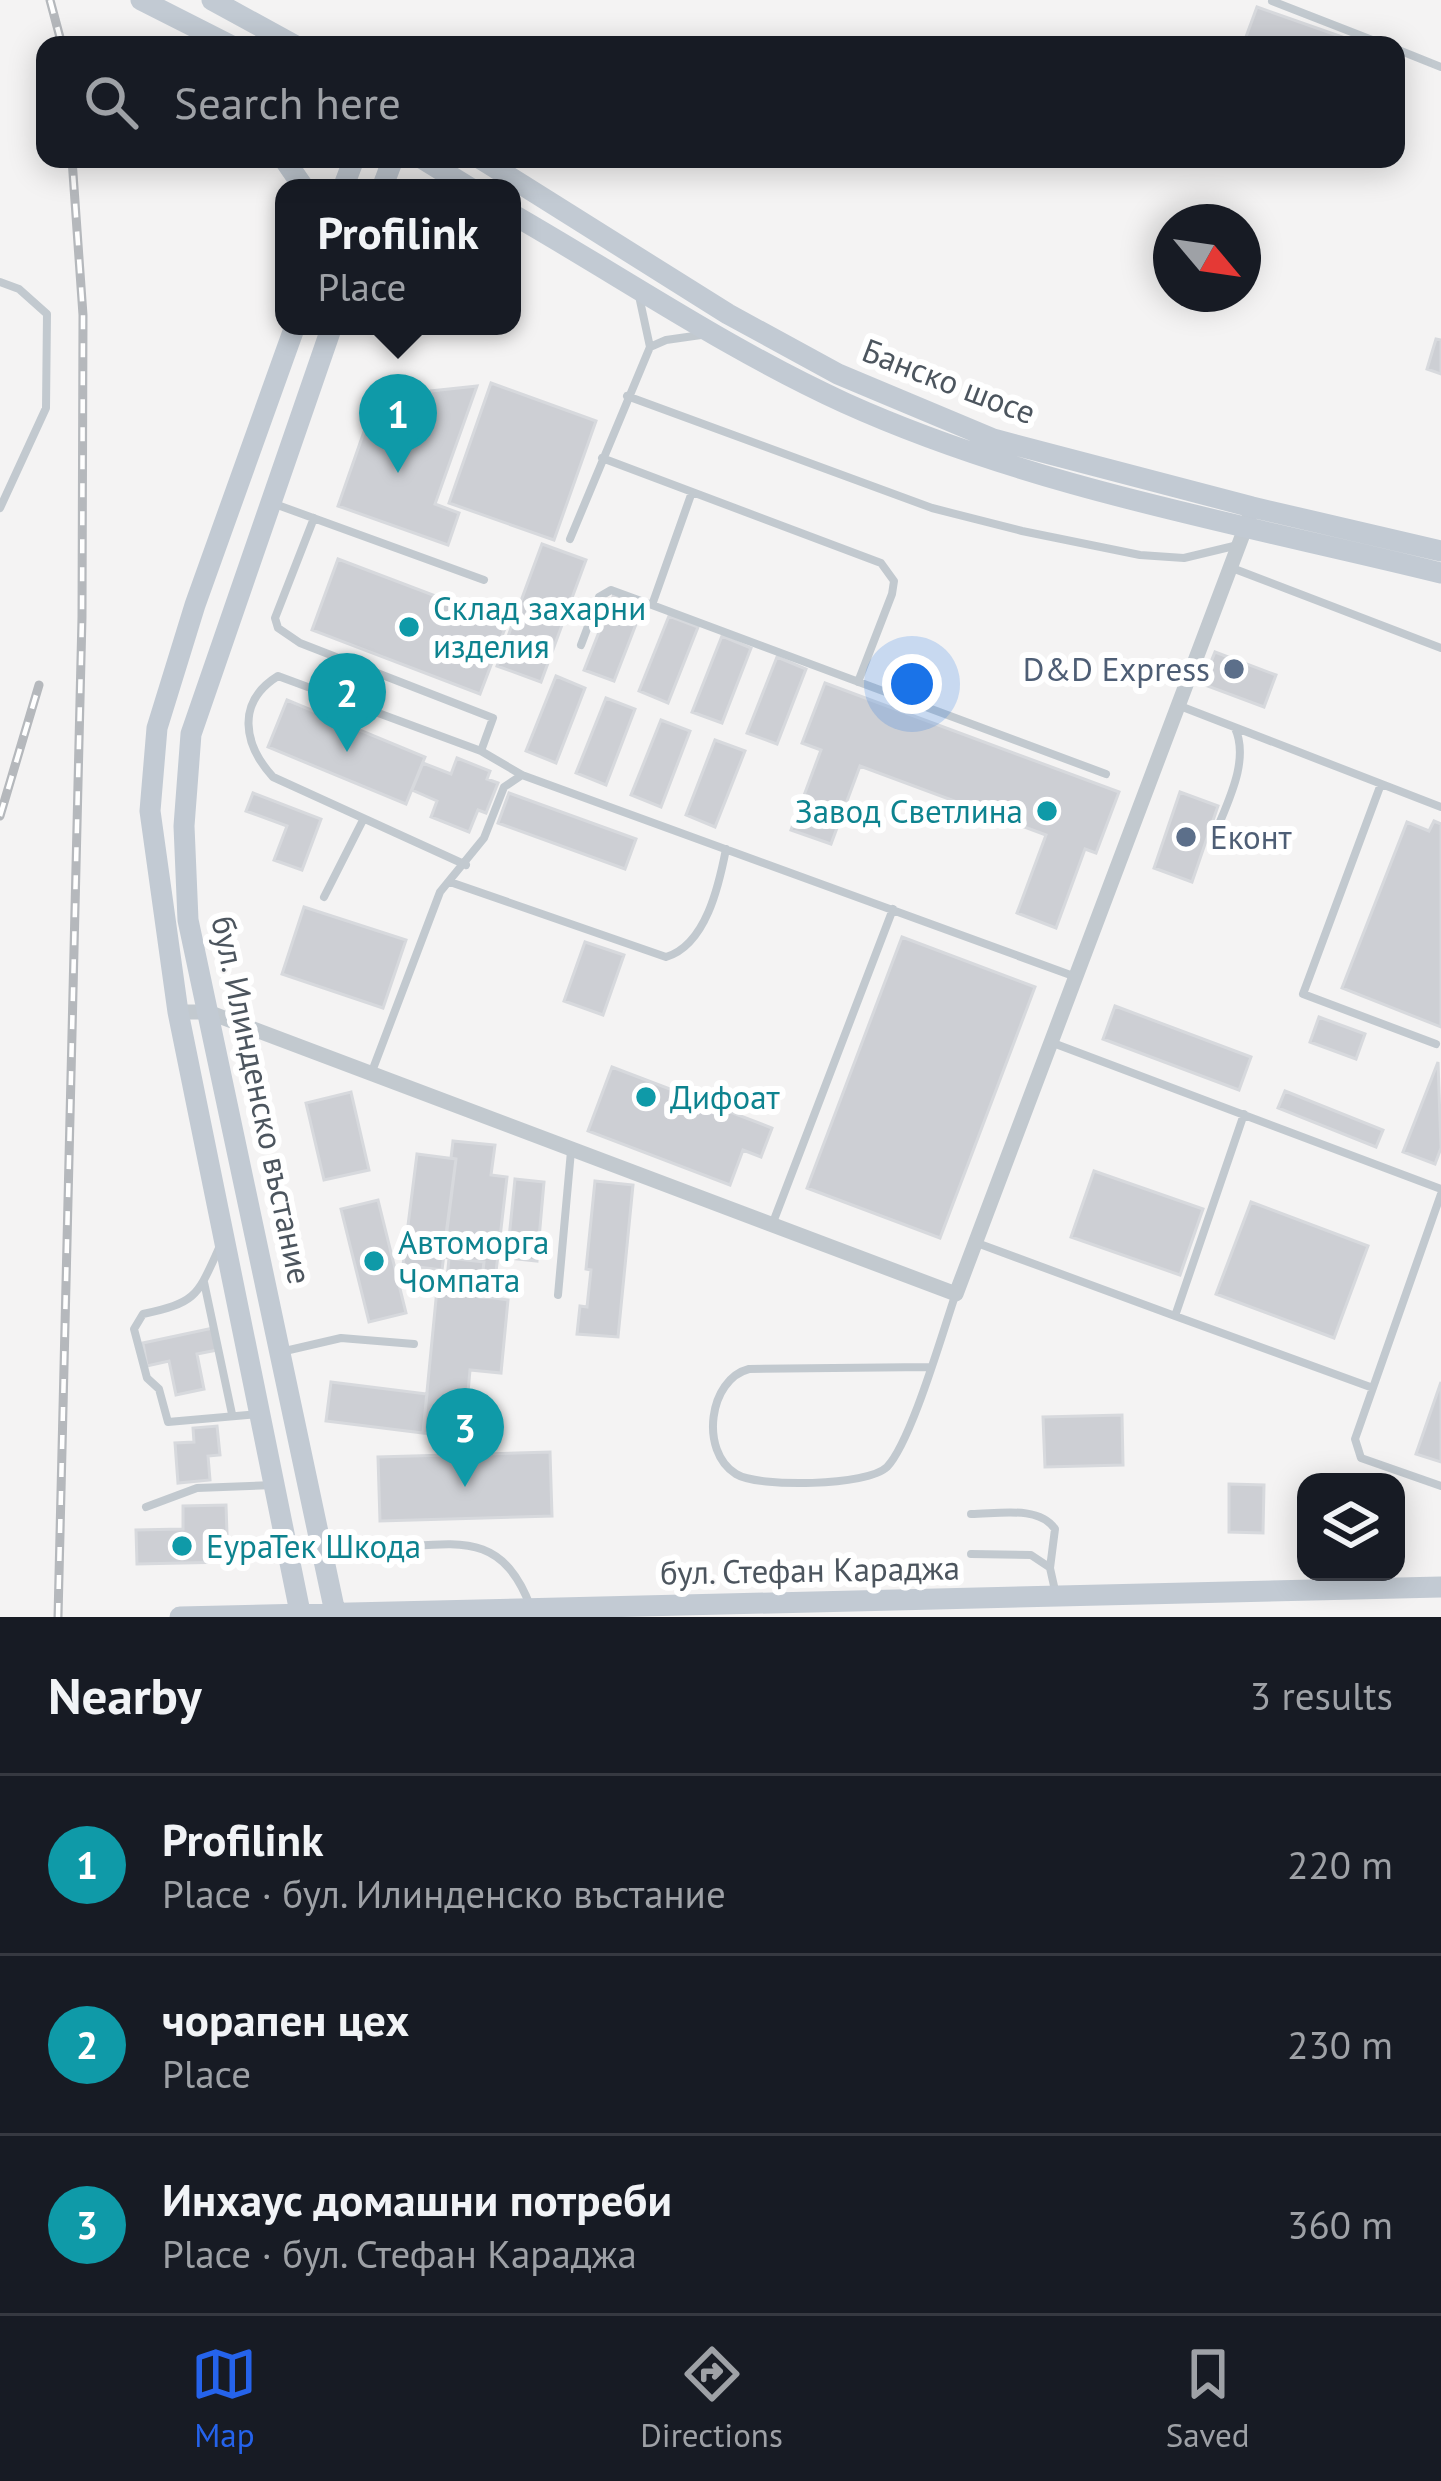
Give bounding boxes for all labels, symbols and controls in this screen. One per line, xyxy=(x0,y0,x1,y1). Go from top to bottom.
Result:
search box xyxy=(36,36,1405,168)
icon: search xyxy=(78,69,144,135)
text: Search here xyxy=(174,73,401,131)
popup xyxy=(275,179,521,335)
text: Profilink xyxy=(317,203,479,261)
north arrow xyxy=(1153,204,1261,312)
text: Place xyxy=(317,261,406,312)
street label: Банско шосе xyxy=(857,328,1042,433)
pin: 1 xyxy=(359,374,437,473)
place label: Склад захарни изделия xyxy=(433,586,646,667)
marker: Склад захарни изделия xyxy=(396,614,422,640)
place label: D&D Express xyxy=(1023,647,1210,690)
pin: 2 xyxy=(308,653,386,752)
your location xyxy=(882,654,942,714)
marker: D&D Express xyxy=(1221,656,1247,682)
place label: Завод Светлина xyxy=(795,789,1023,832)
marker: Завод Светлина xyxy=(1034,798,1060,824)
place label: Еконт xyxy=(1210,815,1293,858)
marker: Еконт xyxy=(1173,824,1199,850)
street label: бул. Илинденско въстание xyxy=(202,912,323,1288)
place label: Дифоат xyxy=(670,1075,781,1118)
marker: Дифоат xyxy=(633,1084,659,1110)
place label: Автоморга Чомпата xyxy=(398,1220,549,1301)
marker: Автоморга Чомпата xyxy=(361,1248,387,1274)
pin: 3 xyxy=(426,1388,504,1487)
map controls xyxy=(1297,1473,1405,1581)
button: layers xyxy=(1297,1473,1405,1581)
place label: ЕураТек Шкода xyxy=(206,1524,421,1567)
marker: ЕураТек Шкода xyxy=(169,1533,195,1559)
street label: бул. Стефан Караджа xyxy=(660,1545,960,1594)
text: Nearby xyxy=(48,1662,202,1728)
text: 3 results xyxy=(1250,1670,1393,1721)
text: Profilink xyxy=(162,1810,323,1868)
text: 1 xyxy=(76,1839,98,1890)
text: 220 m xyxy=(1287,1839,1393,1890)
text: Place · бул. Илинденско въстание xyxy=(162,1868,726,1919)
text: чорапен цех xyxy=(162,1990,409,2048)
text: 2 xyxy=(76,2019,98,2070)
text: 230 m xyxy=(1287,2019,1393,2070)
text: Place xyxy=(162,2048,251,2099)
text: Инхаус домашни потреби xyxy=(162,2170,672,2228)
text: 3 xyxy=(76,2199,98,2250)
text: 360 m xyxy=(1287,2199,1393,2250)
text: Place · бул. Стефан Караджа xyxy=(162,2228,637,2279)
tab: Map xyxy=(191,2341,257,2456)
tab: Directions xyxy=(640,2341,783,2456)
tab: Saved xyxy=(1166,2341,1250,2456)

